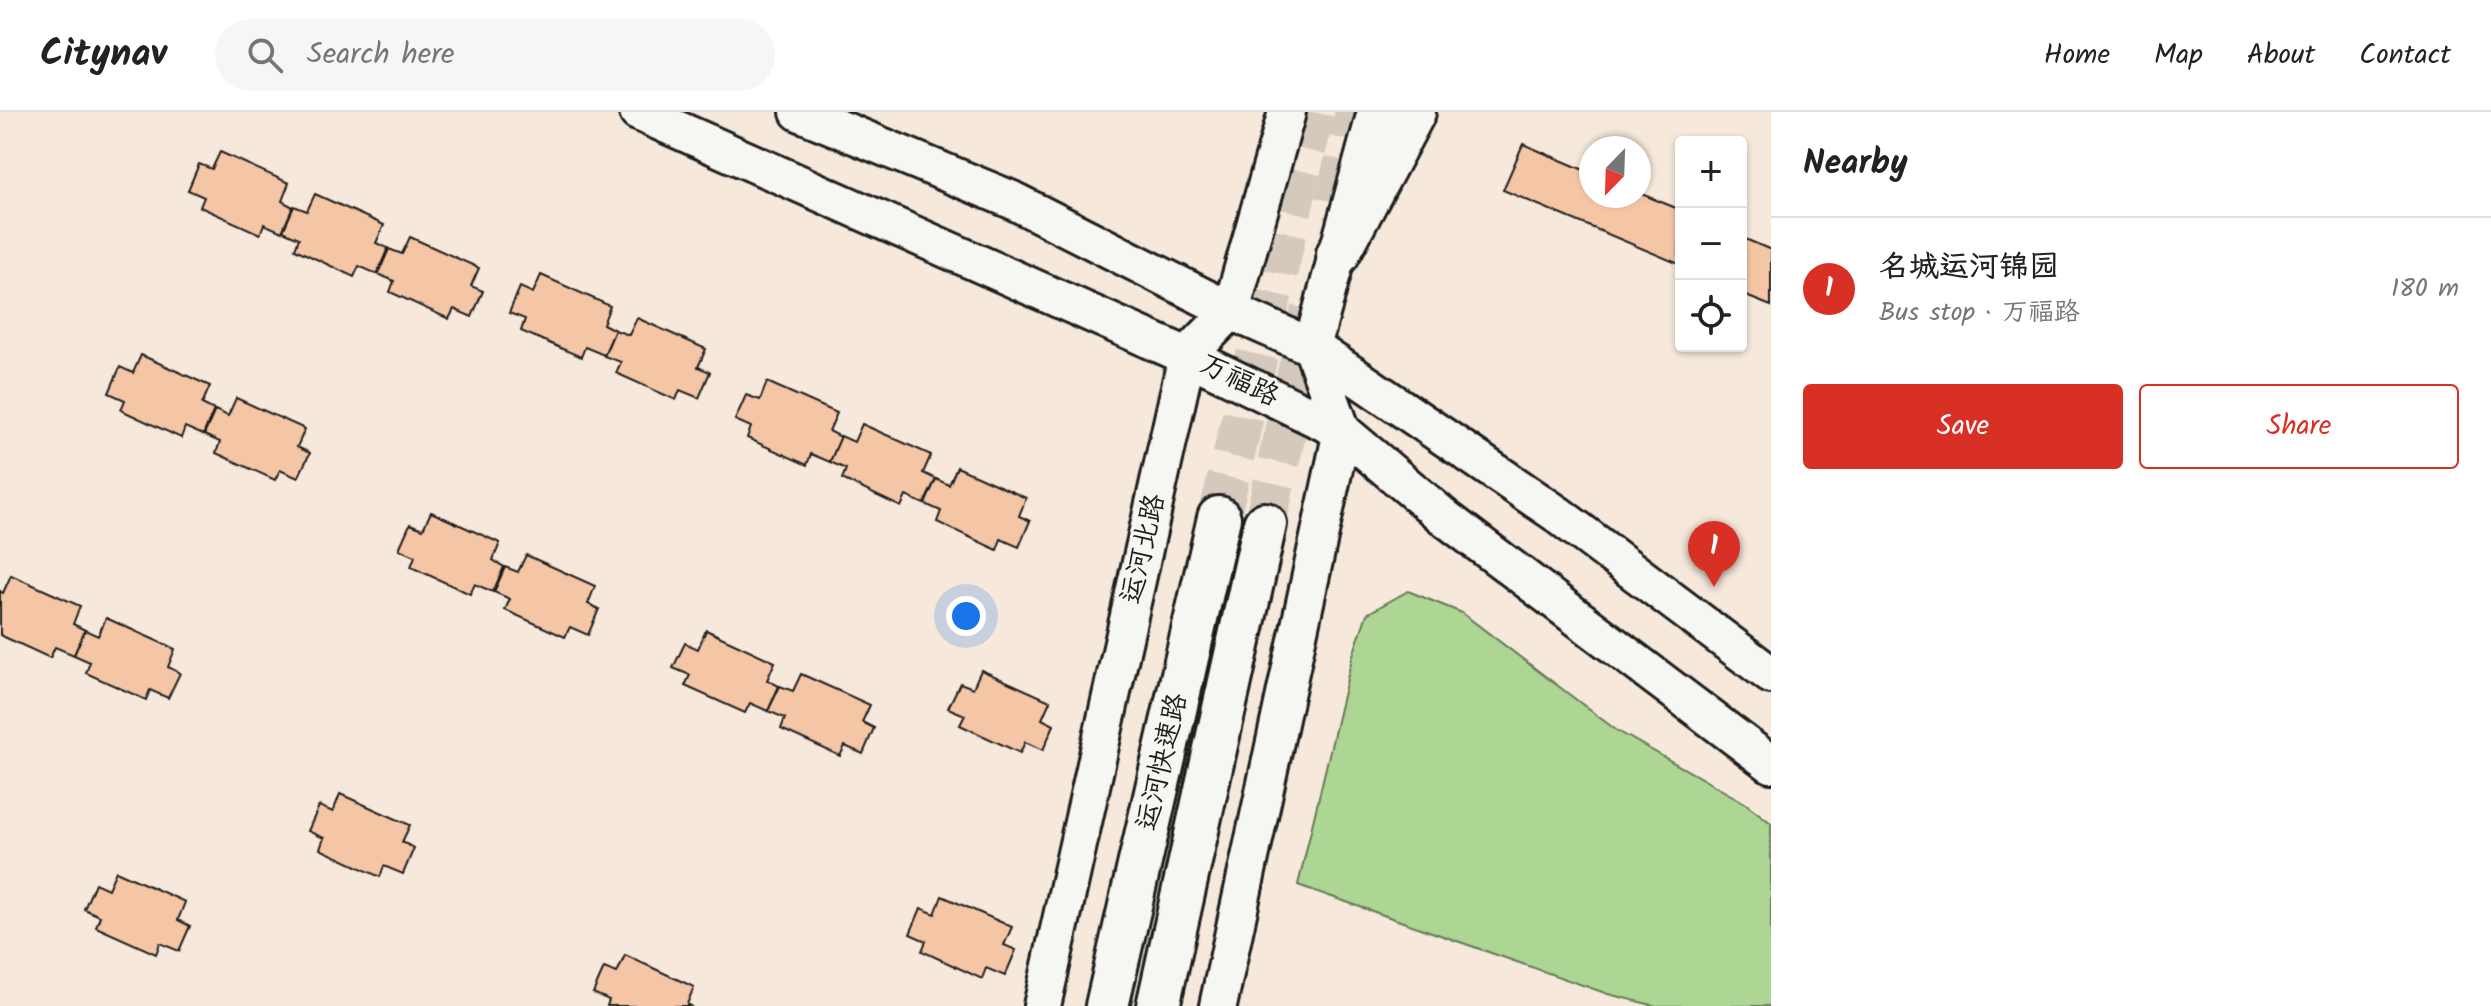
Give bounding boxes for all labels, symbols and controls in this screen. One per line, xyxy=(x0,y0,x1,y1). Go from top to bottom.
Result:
search box xyxy=(215,19,775,91)
text: Citynav xyxy=(40,25,167,85)
text: Search here xyxy=(307,31,455,79)
icon: search xyxy=(243,33,287,77)
text: Home xyxy=(2044,33,2110,78)
text: Map xyxy=(2154,33,2203,78)
text: About xyxy=(2247,33,2315,78)
text: Contact xyxy=(2359,33,2451,78)
north arrow xyxy=(1579,136,1651,208)
map controls xyxy=(1675,136,1747,352)
button: + xyxy=(1675,136,1747,208)
text: Nearby xyxy=(1803,137,1908,191)
button: − xyxy=(1675,208,1747,280)
text: 名城运河锦园 xyxy=(1879,244,2059,292)
text: 1 xyxy=(1825,268,1833,310)
text: 180 m xyxy=(2391,268,2459,310)
button: locate xyxy=(1675,280,1747,352)
text: Bus stop · 万福路 xyxy=(1879,292,2080,334)
street label: 万福路 xyxy=(1191,342,1287,420)
button: Save xyxy=(1803,384,2123,469)
button: Share xyxy=(2139,384,2459,469)
street label: 运河北路 xyxy=(1109,489,1179,609)
pin: 1 xyxy=(1688,521,1740,587)
your location xyxy=(946,596,986,636)
street label: 运河快速路 xyxy=(1125,689,1201,835)

